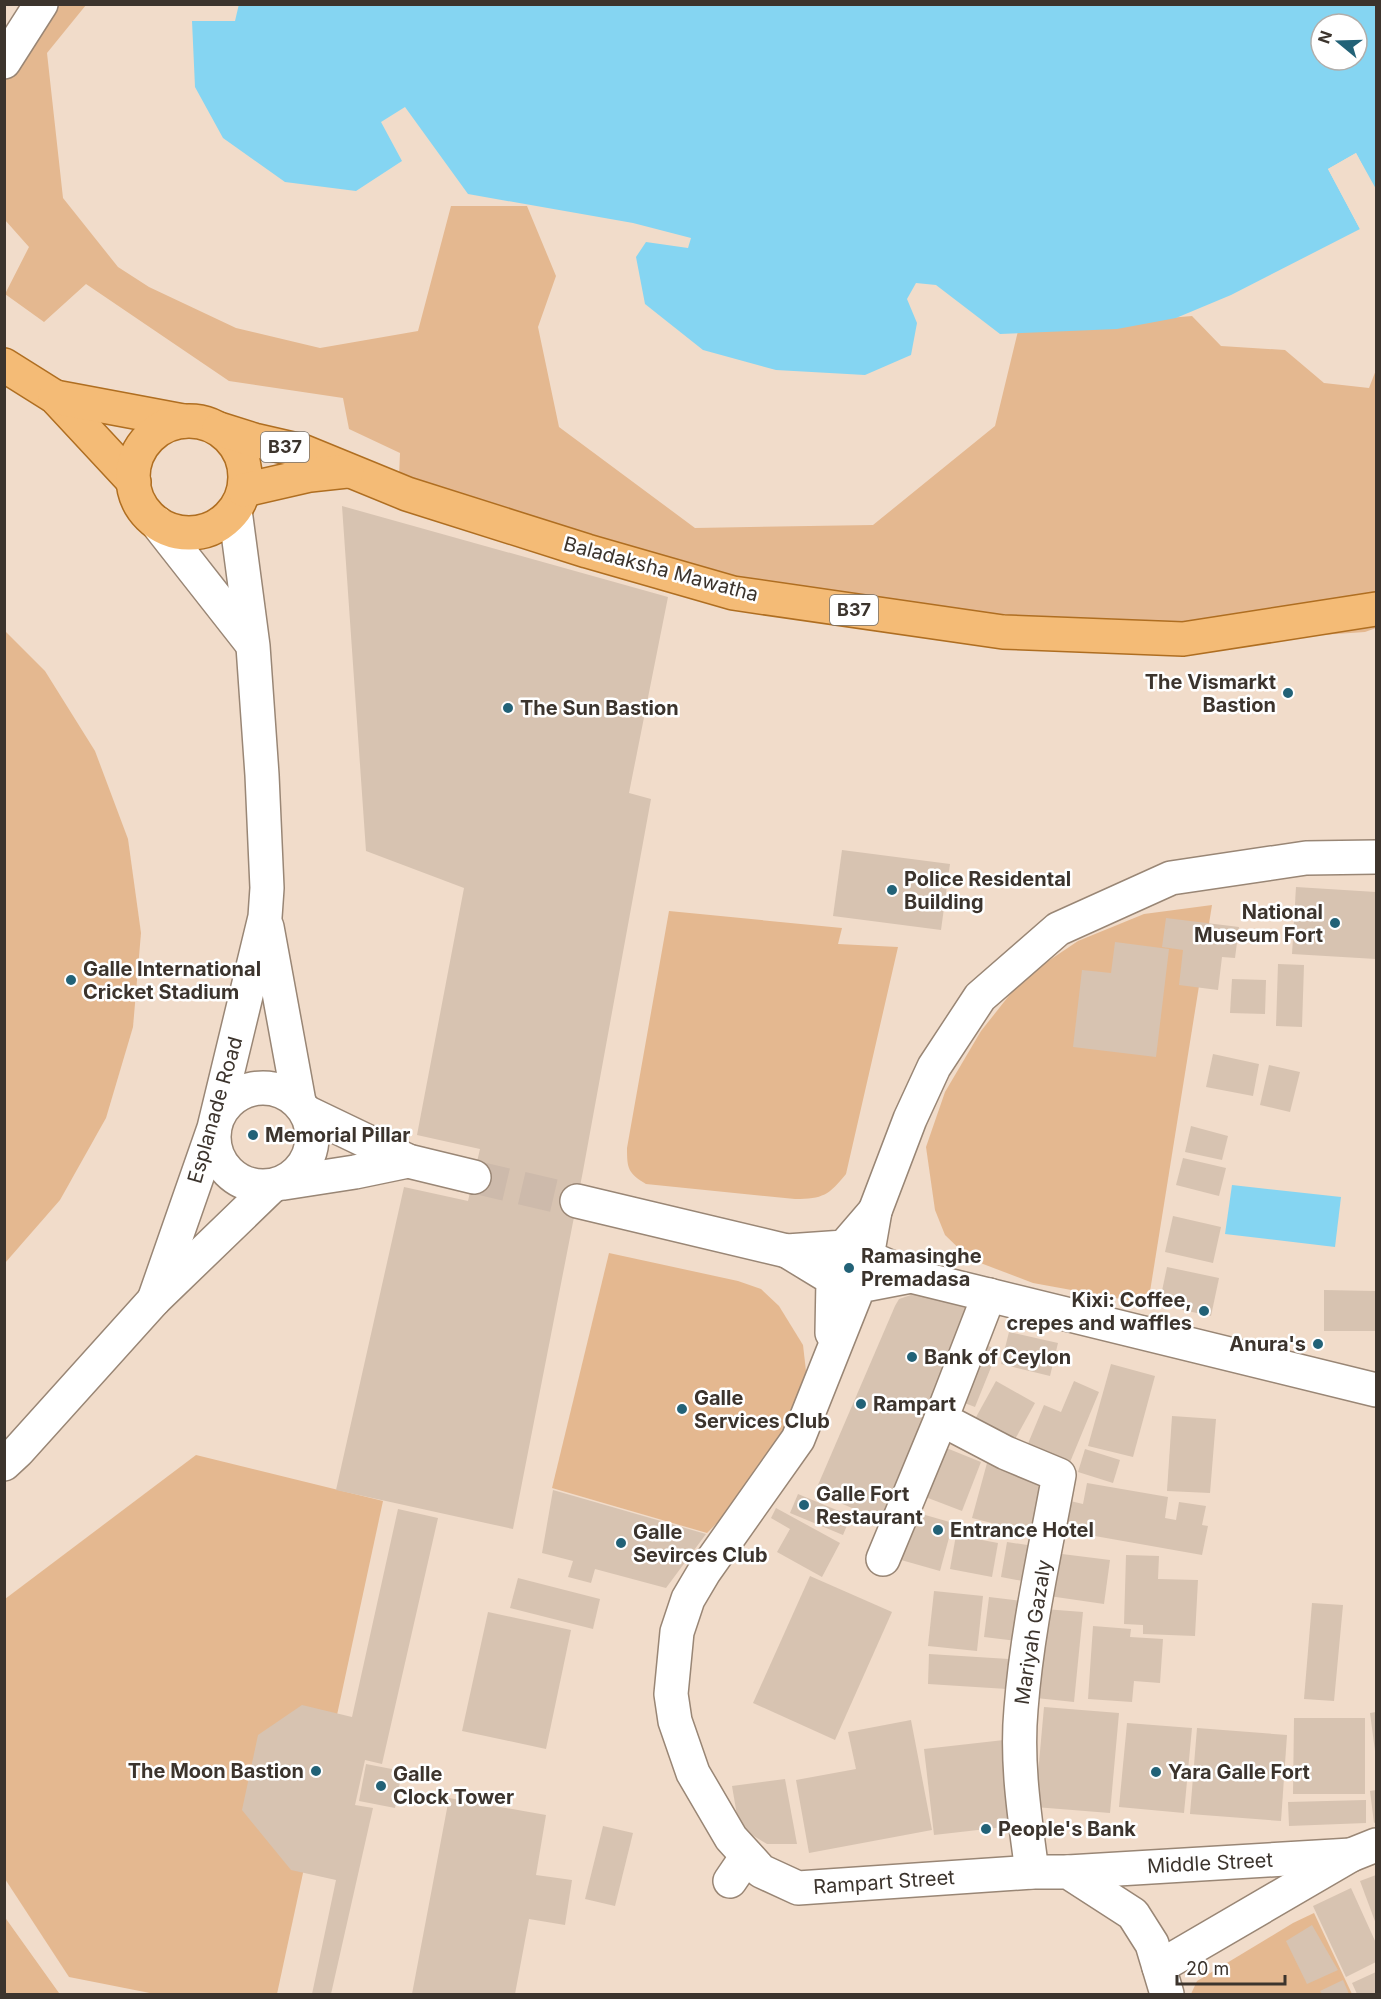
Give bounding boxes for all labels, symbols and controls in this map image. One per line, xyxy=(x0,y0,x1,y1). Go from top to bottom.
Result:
north arrow xyxy=(1309,12,1369,72)
text: N xyxy=(1313,28,1336,46)
road number: B37 xyxy=(261,432,309,462)
street label: Baladaksha Mawatha xyxy=(561,531,761,607)
road number: B37 xyxy=(830,595,878,625)
place label: The Vismarkt Bastion xyxy=(1145,670,1276,717)
marker: The Vismarkt Bastion xyxy=(1281,686,1295,700)
place label: The Sun Bastion xyxy=(520,696,679,720)
marker: The Sun Bastion xyxy=(501,701,515,715)
place label: Police Residental Building xyxy=(904,867,1071,914)
marker: Police Residental Building xyxy=(885,883,899,897)
place label: National Museum Fort xyxy=(1194,900,1323,947)
marker: National Museum Fort xyxy=(1328,916,1342,930)
place label: Galle International Cricket Stadium xyxy=(83,957,261,1004)
marker: Galle International Cricket Stadium xyxy=(64,973,78,987)
street label: Esplanade Road xyxy=(183,1034,247,1186)
place label: Memorial Pillar xyxy=(265,1123,411,1147)
marker: Memorial Pillar xyxy=(246,1128,260,1142)
place label: Ramasinghe Premadasa xyxy=(861,1244,982,1291)
marker: Ramasinghe Premadasa xyxy=(842,1261,856,1275)
place label: Kixi: Coffee, crepes and waffles xyxy=(1007,1288,1192,1335)
marker: Kixi: Coffee, crepes and waffles xyxy=(1197,1304,1211,1318)
place label: Anura's xyxy=(1229,1332,1306,1356)
marker: Anura's xyxy=(1311,1337,1325,1351)
place label: Bank of Ceylon xyxy=(924,1345,1071,1369)
marker: Bank of Ceylon xyxy=(905,1350,919,1364)
place label: Galle Services Club xyxy=(694,1386,830,1433)
place label: Rampart xyxy=(873,1392,956,1416)
marker: Rampart xyxy=(854,1397,868,1411)
marker: Galle Services Club xyxy=(675,1402,689,1416)
place label: Galle Fort Restaurant xyxy=(816,1482,923,1529)
marker: Galle Fort Restaurant xyxy=(797,1498,811,1512)
place label: Entrance Hotel xyxy=(950,1518,1094,1542)
place label: Galle Sevirces Club xyxy=(633,1520,768,1567)
marker: Entrance Hotel xyxy=(931,1523,945,1537)
marker: Galle Sevirces Club xyxy=(614,1536,628,1550)
street label: Mariyah Gazaly xyxy=(1010,1558,1056,1706)
place label: The Moon Bastion xyxy=(128,1759,304,1783)
place label: Yara Galle Fort xyxy=(1168,1760,1310,1784)
place label: Galle Clock Tower xyxy=(393,1762,514,1809)
marker: The Moon Bastion xyxy=(309,1764,323,1778)
marker: Yara Galle Fort xyxy=(1149,1765,1163,1779)
marker: Galle Clock Tower xyxy=(374,1779,388,1793)
place label: People's Bank xyxy=(998,1817,1136,1841)
marker: People's Bank xyxy=(979,1822,993,1836)
street label: Middle Street xyxy=(1146,1848,1274,1878)
street label: Rampart Street xyxy=(813,1865,956,1899)
scale bar xyxy=(1177,1948,1285,1986)
text: 20 m xyxy=(1186,1958,1229,1979)

